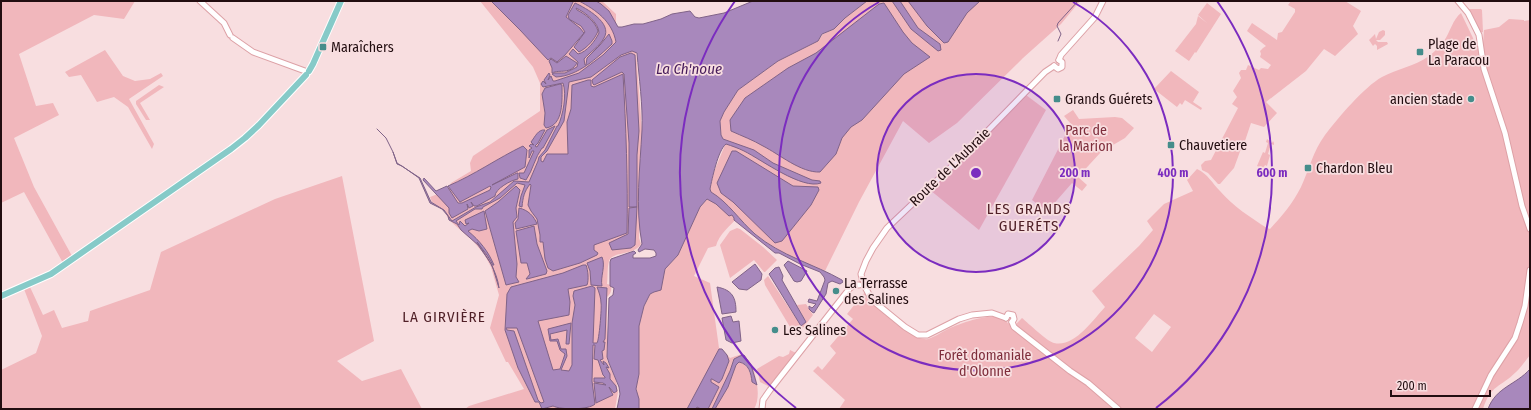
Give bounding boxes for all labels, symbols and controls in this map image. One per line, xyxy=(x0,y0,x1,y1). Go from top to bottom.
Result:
place label: Plage de La Paracou xyxy=(1428,36,1489,69)
place label: Maraîchers xyxy=(331,39,394,56)
marker: Maraîchers xyxy=(318,42,328,52)
marker: Plage de La Paracou xyxy=(1415,47,1425,57)
water label: La Ch'noue xyxy=(656,60,722,78)
place label: Grands Guérets xyxy=(1065,91,1153,108)
place label: ancien stade xyxy=(1390,91,1463,108)
marker: Grands Guérets xyxy=(1052,94,1062,104)
marker: ancien stade xyxy=(1466,94,1476,104)
park label: Parc de la Marion xyxy=(1059,122,1113,155)
street label: Route de L'Aubraie xyxy=(906,124,994,210)
place label: Chauvetiere xyxy=(1179,137,1247,154)
marker: Chauvetiere xyxy=(1166,140,1176,150)
place label: Chardon Bleu xyxy=(1316,160,1393,177)
marker: Chardon Bleu xyxy=(1303,163,1313,173)
centre of rings xyxy=(969,166,983,180)
text: 200 m xyxy=(1059,166,1090,180)
text: 400 m xyxy=(1158,166,1188,180)
text: 600 m xyxy=(1256,166,1288,180)
district label: LES GRANDS GUERÉTS xyxy=(987,200,1071,235)
place label: La Terrasse des Salines xyxy=(844,275,909,308)
marker: La Terrasse des Salines xyxy=(831,286,841,296)
district label: LA GIRVIÈRE xyxy=(402,308,486,326)
place label: Les Salines xyxy=(783,322,846,339)
marker: Les Salines xyxy=(770,325,780,335)
park label: Forêt domaniale d'Olonne xyxy=(939,347,1032,380)
scale bar xyxy=(1391,372,1490,398)
text: 200 m xyxy=(1397,379,1427,393)

